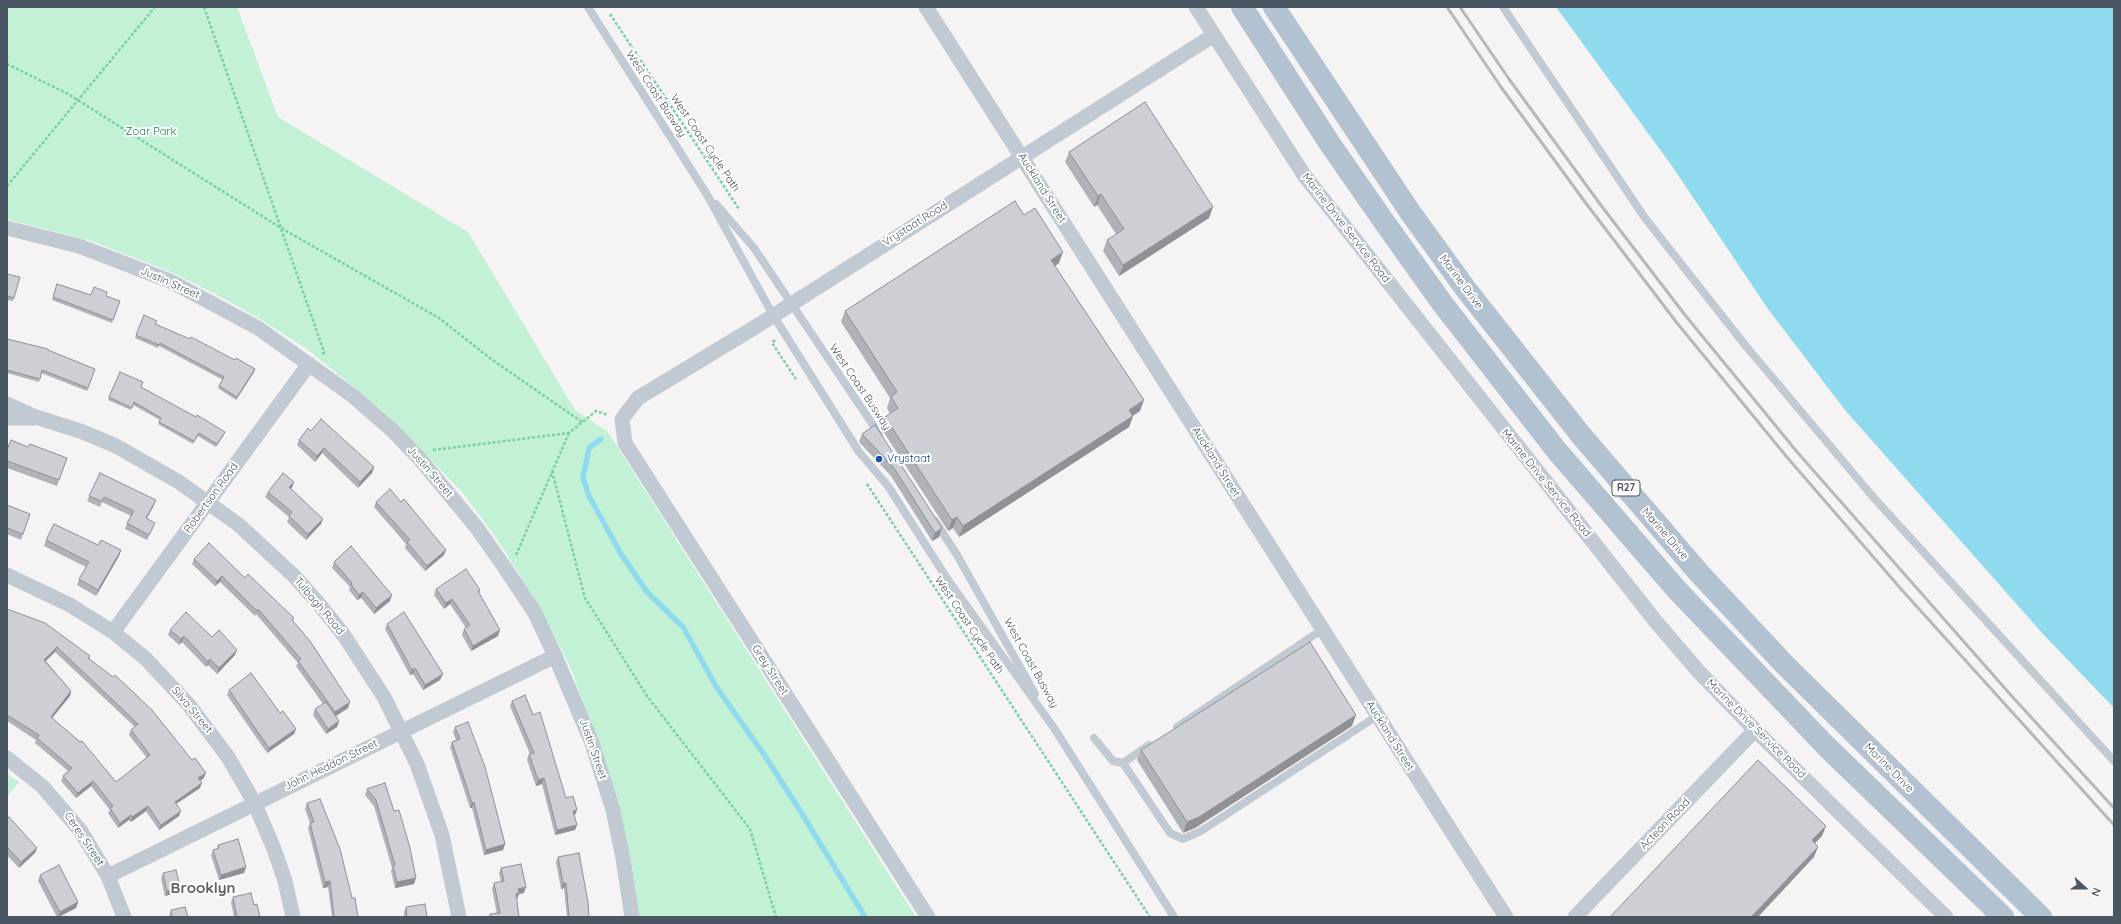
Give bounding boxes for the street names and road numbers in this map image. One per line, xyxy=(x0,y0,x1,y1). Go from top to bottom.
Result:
street label: West Coast Busway xyxy=(623,48,689,140)
street label: West Coast Cycle Path xyxy=(667,92,743,194)
street label: Auckland Street xyxy=(1015,151,1069,225)
street label: Marine Drive Service Road xyxy=(1299,171,1393,285)
street label: Vrystaat Road xyxy=(880,199,950,249)
street label: Marine Drive xyxy=(1436,252,1486,312)
street label: Justin Street xyxy=(138,264,202,302)
street label: West Coast Busway xyxy=(826,342,894,432)
street label: Auckland Street xyxy=(1189,425,1243,499)
street label: Marine Drive Service Road xyxy=(1498,426,1594,540)
street label: Justin Street xyxy=(404,444,456,500)
street label: Robertson Road xyxy=(181,460,241,536)
road number: R27 xyxy=(1612,480,1640,496)
street label: Marine Drive xyxy=(1639,505,1691,563)
street label: West Coast Cycle Path xyxy=(931,574,1007,676)
street label: Tulbagh Road xyxy=(291,575,347,637)
street label: West Coast Busway xyxy=(1001,616,1061,710)
street label: Grey Street xyxy=(749,642,791,698)
street label: Marine Drive Service Road xyxy=(1704,677,1808,781)
street label: Silva Street xyxy=(169,684,215,736)
street label: Auckland Street xyxy=(1363,699,1417,773)
street label: Justin Street xyxy=(576,717,610,781)
street label: John Heddon Street xyxy=(282,737,380,793)
street label: Marine Drive xyxy=(1862,741,1916,795)
street label: Acteon Road xyxy=(1637,796,1693,852)
street label: Ceres Street xyxy=(61,810,107,868)

